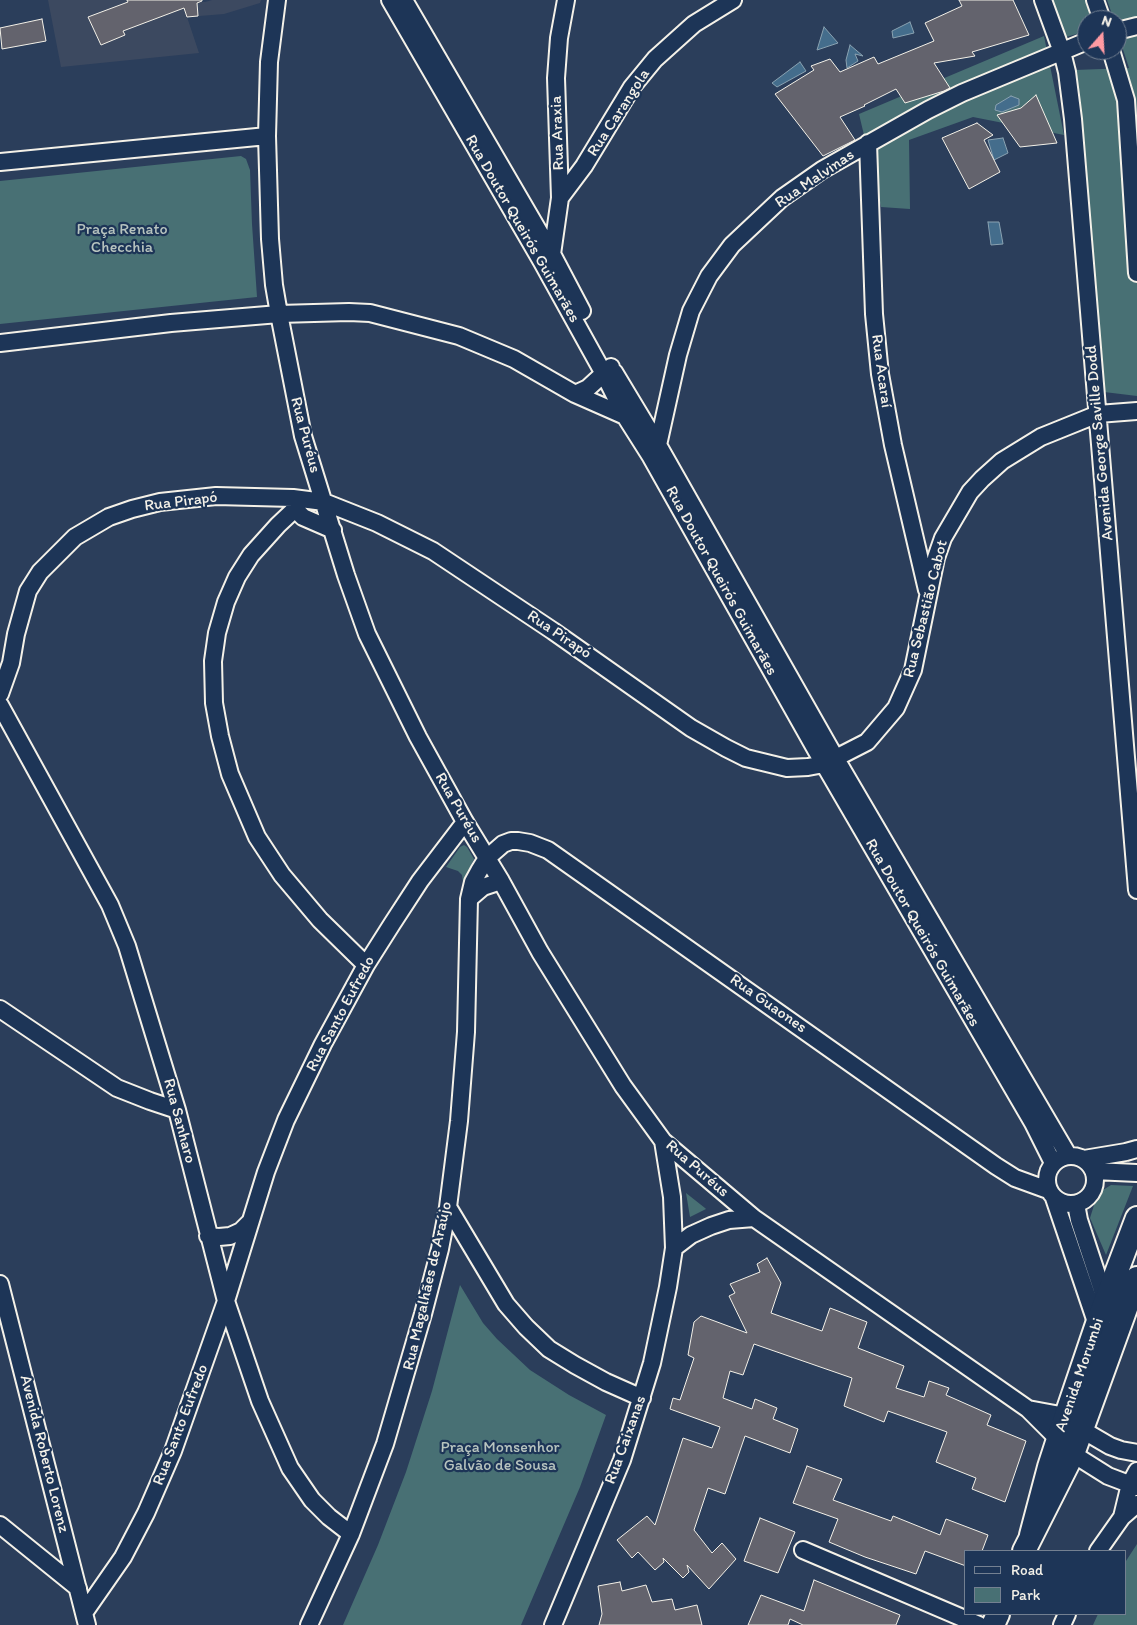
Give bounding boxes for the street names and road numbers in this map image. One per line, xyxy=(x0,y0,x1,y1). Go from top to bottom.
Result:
street label: Rua Carangola xyxy=(584,66,654,160)
street label: Rua Araxia xyxy=(547,95,569,171)
street label: Rua Doutor Queirós Guimarães xyxy=(460,132,584,326)
street label: Rua Malvinas xyxy=(772,145,858,213)
street label: Rua Acaraí xyxy=(866,333,896,409)
street label: Avenida George Saville Dodd xyxy=(1082,344,1118,542)
street label: Rua Puréus xyxy=(286,395,324,475)
street label: Rua Doutor Queirós Guimarães xyxy=(661,483,781,679)
street label: Rua Pirapó xyxy=(143,488,219,516)
street label: Rua Sebastião Cabot xyxy=(900,538,952,680)
street label: Rua Pirapó xyxy=(523,606,595,664)
street label: Rua Puréus xyxy=(430,770,486,846)
street label: Rua Doutor Queirós Guimarães xyxy=(860,836,984,1030)
street label: Rua Santo Eufredo xyxy=(302,953,380,1075)
street label: Rua Guaones xyxy=(726,970,810,1038)
street label: Rua Sanharo xyxy=(158,1077,200,1165)
street label: Rua Puréus xyxy=(661,1136,733,1202)
street label: Rua Magalhães de Araújo xyxy=(399,1200,457,1372)
street label: Avenida Morumbi xyxy=(1051,1315,1109,1435)
street label: Rua Santo Eufredo xyxy=(149,1362,213,1488)
street label: Avenida Roberto Lorenz xyxy=(15,1373,73,1535)
street label: Rua Caixanas xyxy=(601,1393,651,1487)

